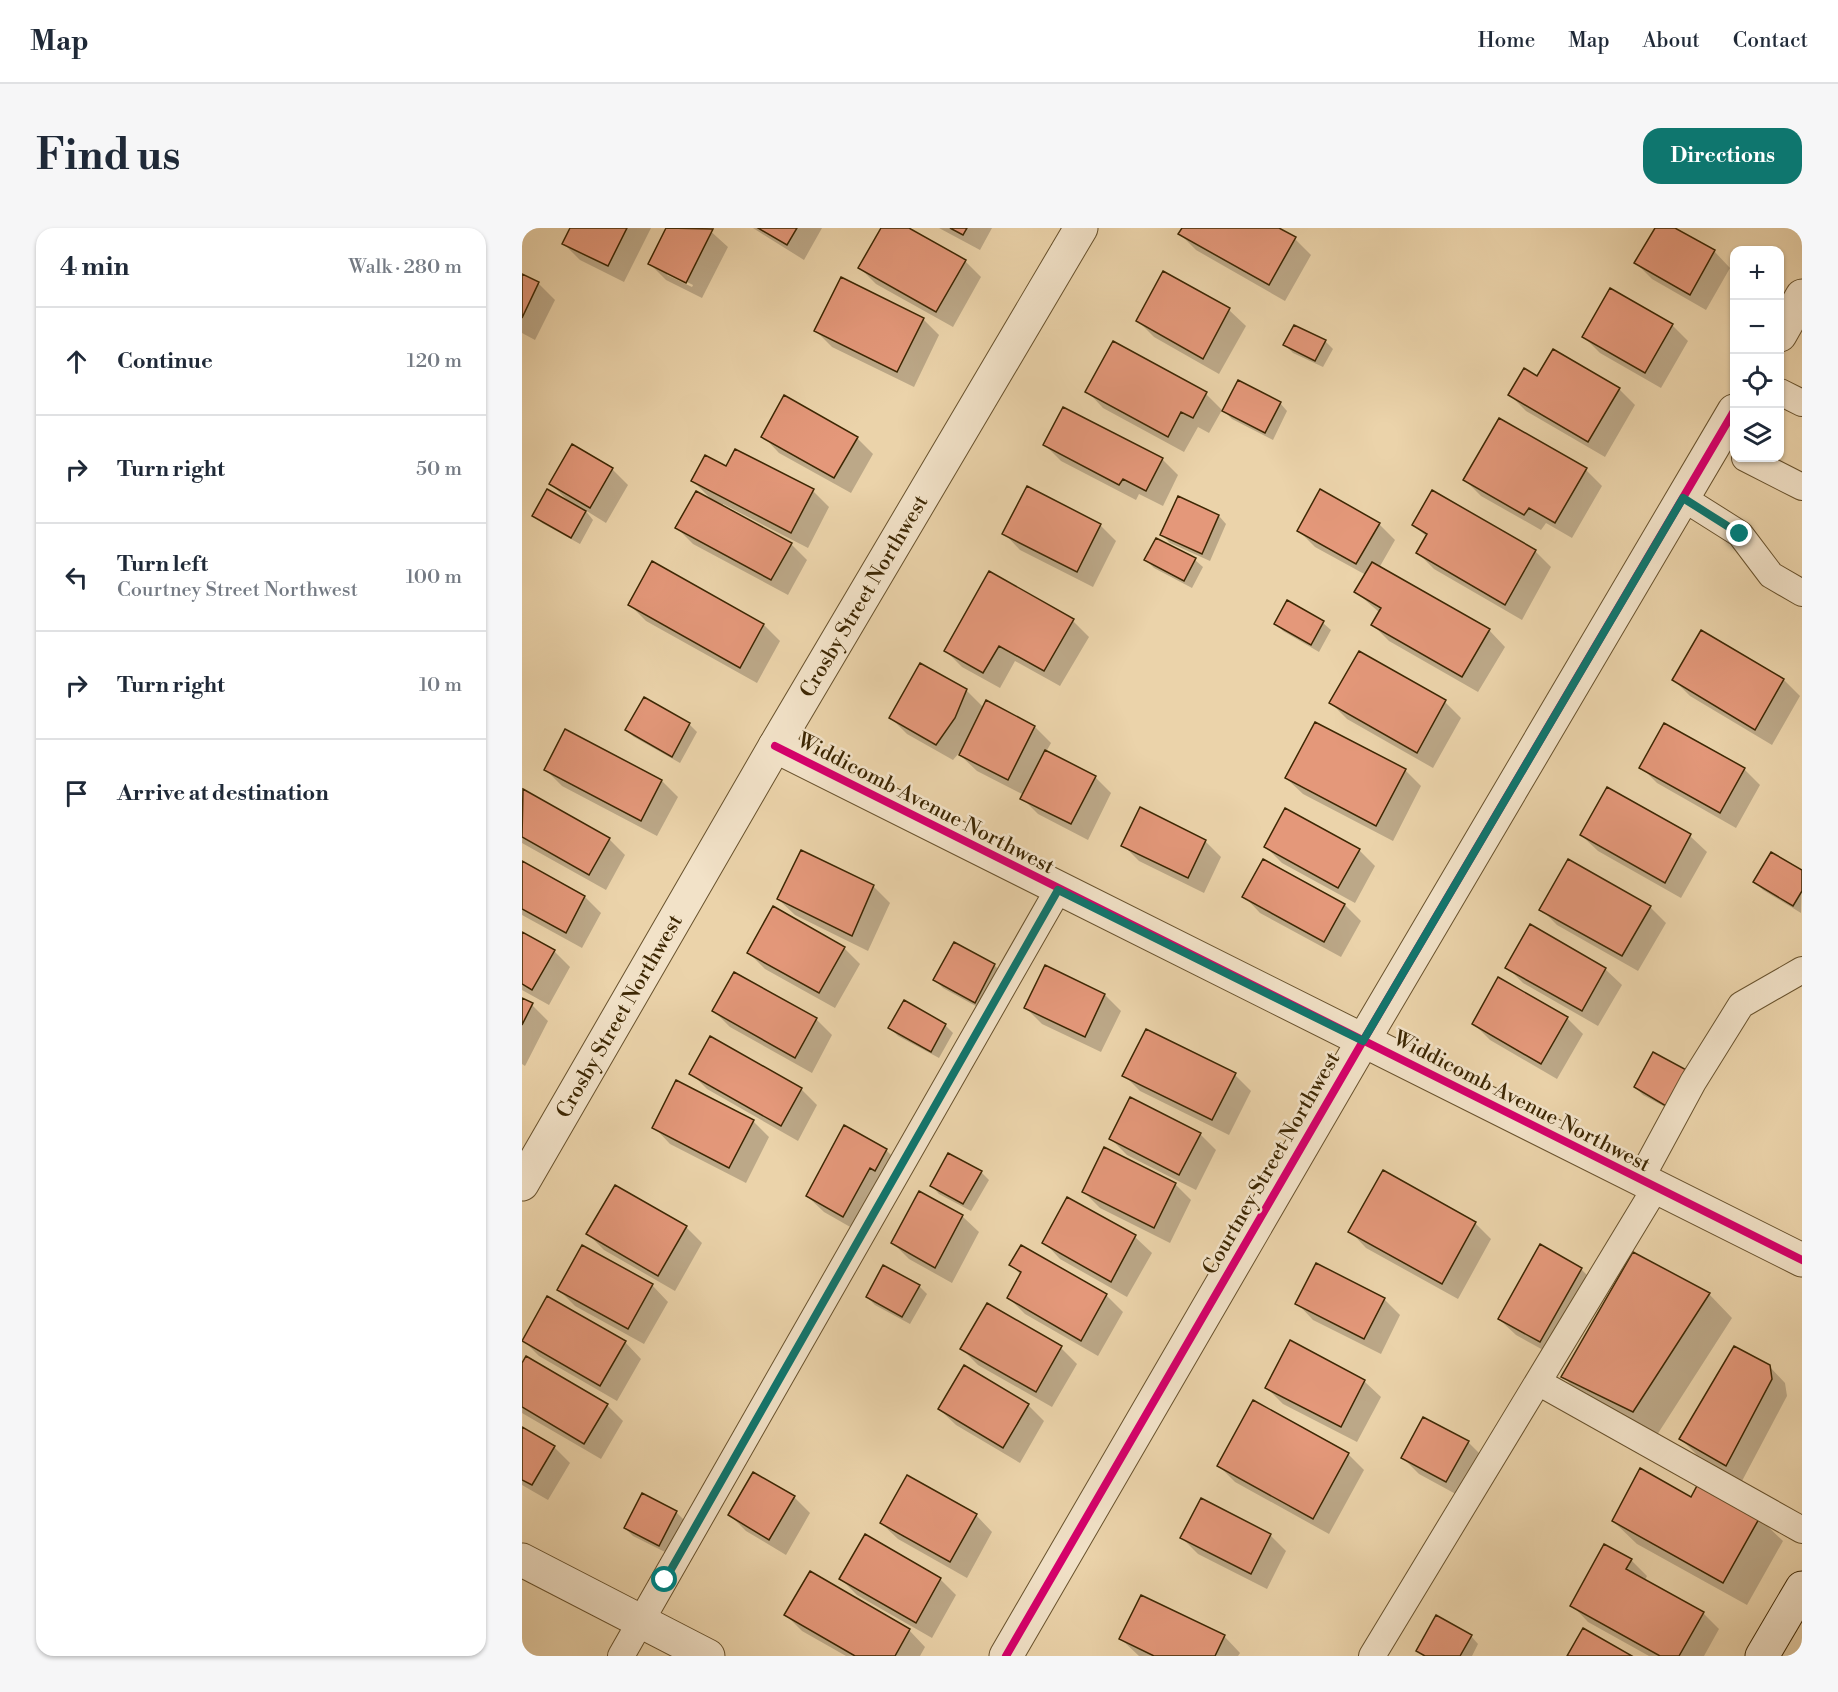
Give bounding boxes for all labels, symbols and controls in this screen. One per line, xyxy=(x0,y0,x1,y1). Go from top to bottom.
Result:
text: Map xyxy=(30,24,89,59)
text: Home xyxy=(1478,28,1535,54)
text: Map xyxy=(1568,28,1610,54)
text: About xyxy=(1643,28,1700,54)
text: Contact xyxy=(1733,28,1808,54)
button: Directions xyxy=(1643,128,1802,184)
text: Find us xyxy=(36,130,180,183)
map controls xyxy=(1730,246,1784,462)
button: + xyxy=(1730,246,1784,300)
text: 4 min xyxy=(60,251,130,283)
text: Walk · 280 m xyxy=(349,255,462,280)
button: − xyxy=(1730,300,1784,354)
icon: ahead xyxy=(60,345,93,378)
text: Continue xyxy=(117,348,213,375)
text: 120 m xyxy=(407,349,462,374)
button: locate xyxy=(1730,354,1784,408)
button: layers xyxy=(1730,408,1784,462)
icon: right xyxy=(60,453,93,486)
text: Turn right xyxy=(117,456,225,483)
text: 50 m xyxy=(416,457,462,482)
street label: Crosby Street Northwest xyxy=(795,490,935,702)
route end xyxy=(1726,520,1752,546)
text: Turn left xyxy=(117,551,208,578)
icon: left xyxy=(60,561,93,594)
text: 100 m xyxy=(406,565,462,590)
text: Courtney Street Northwest xyxy=(117,578,358,603)
icon: right xyxy=(60,669,93,702)
text: Turn right xyxy=(117,672,225,699)
text: 10 m xyxy=(419,673,462,698)
street label: Widdicomb Avenue Northwest xyxy=(792,727,1059,880)
icon: arrive xyxy=(60,777,93,810)
text: Arrive at destination xyxy=(117,780,329,807)
street label: Crosby Street Northwest xyxy=(551,910,689,1123)
street label: Widdicomb Avenue Northwest xyxy=(1388,1025,1655,1178)
street label: Courtney Street Northwest xyxy=(1197,1047,1347,1280)
route start xyxy=(651,1566,677,1592)

